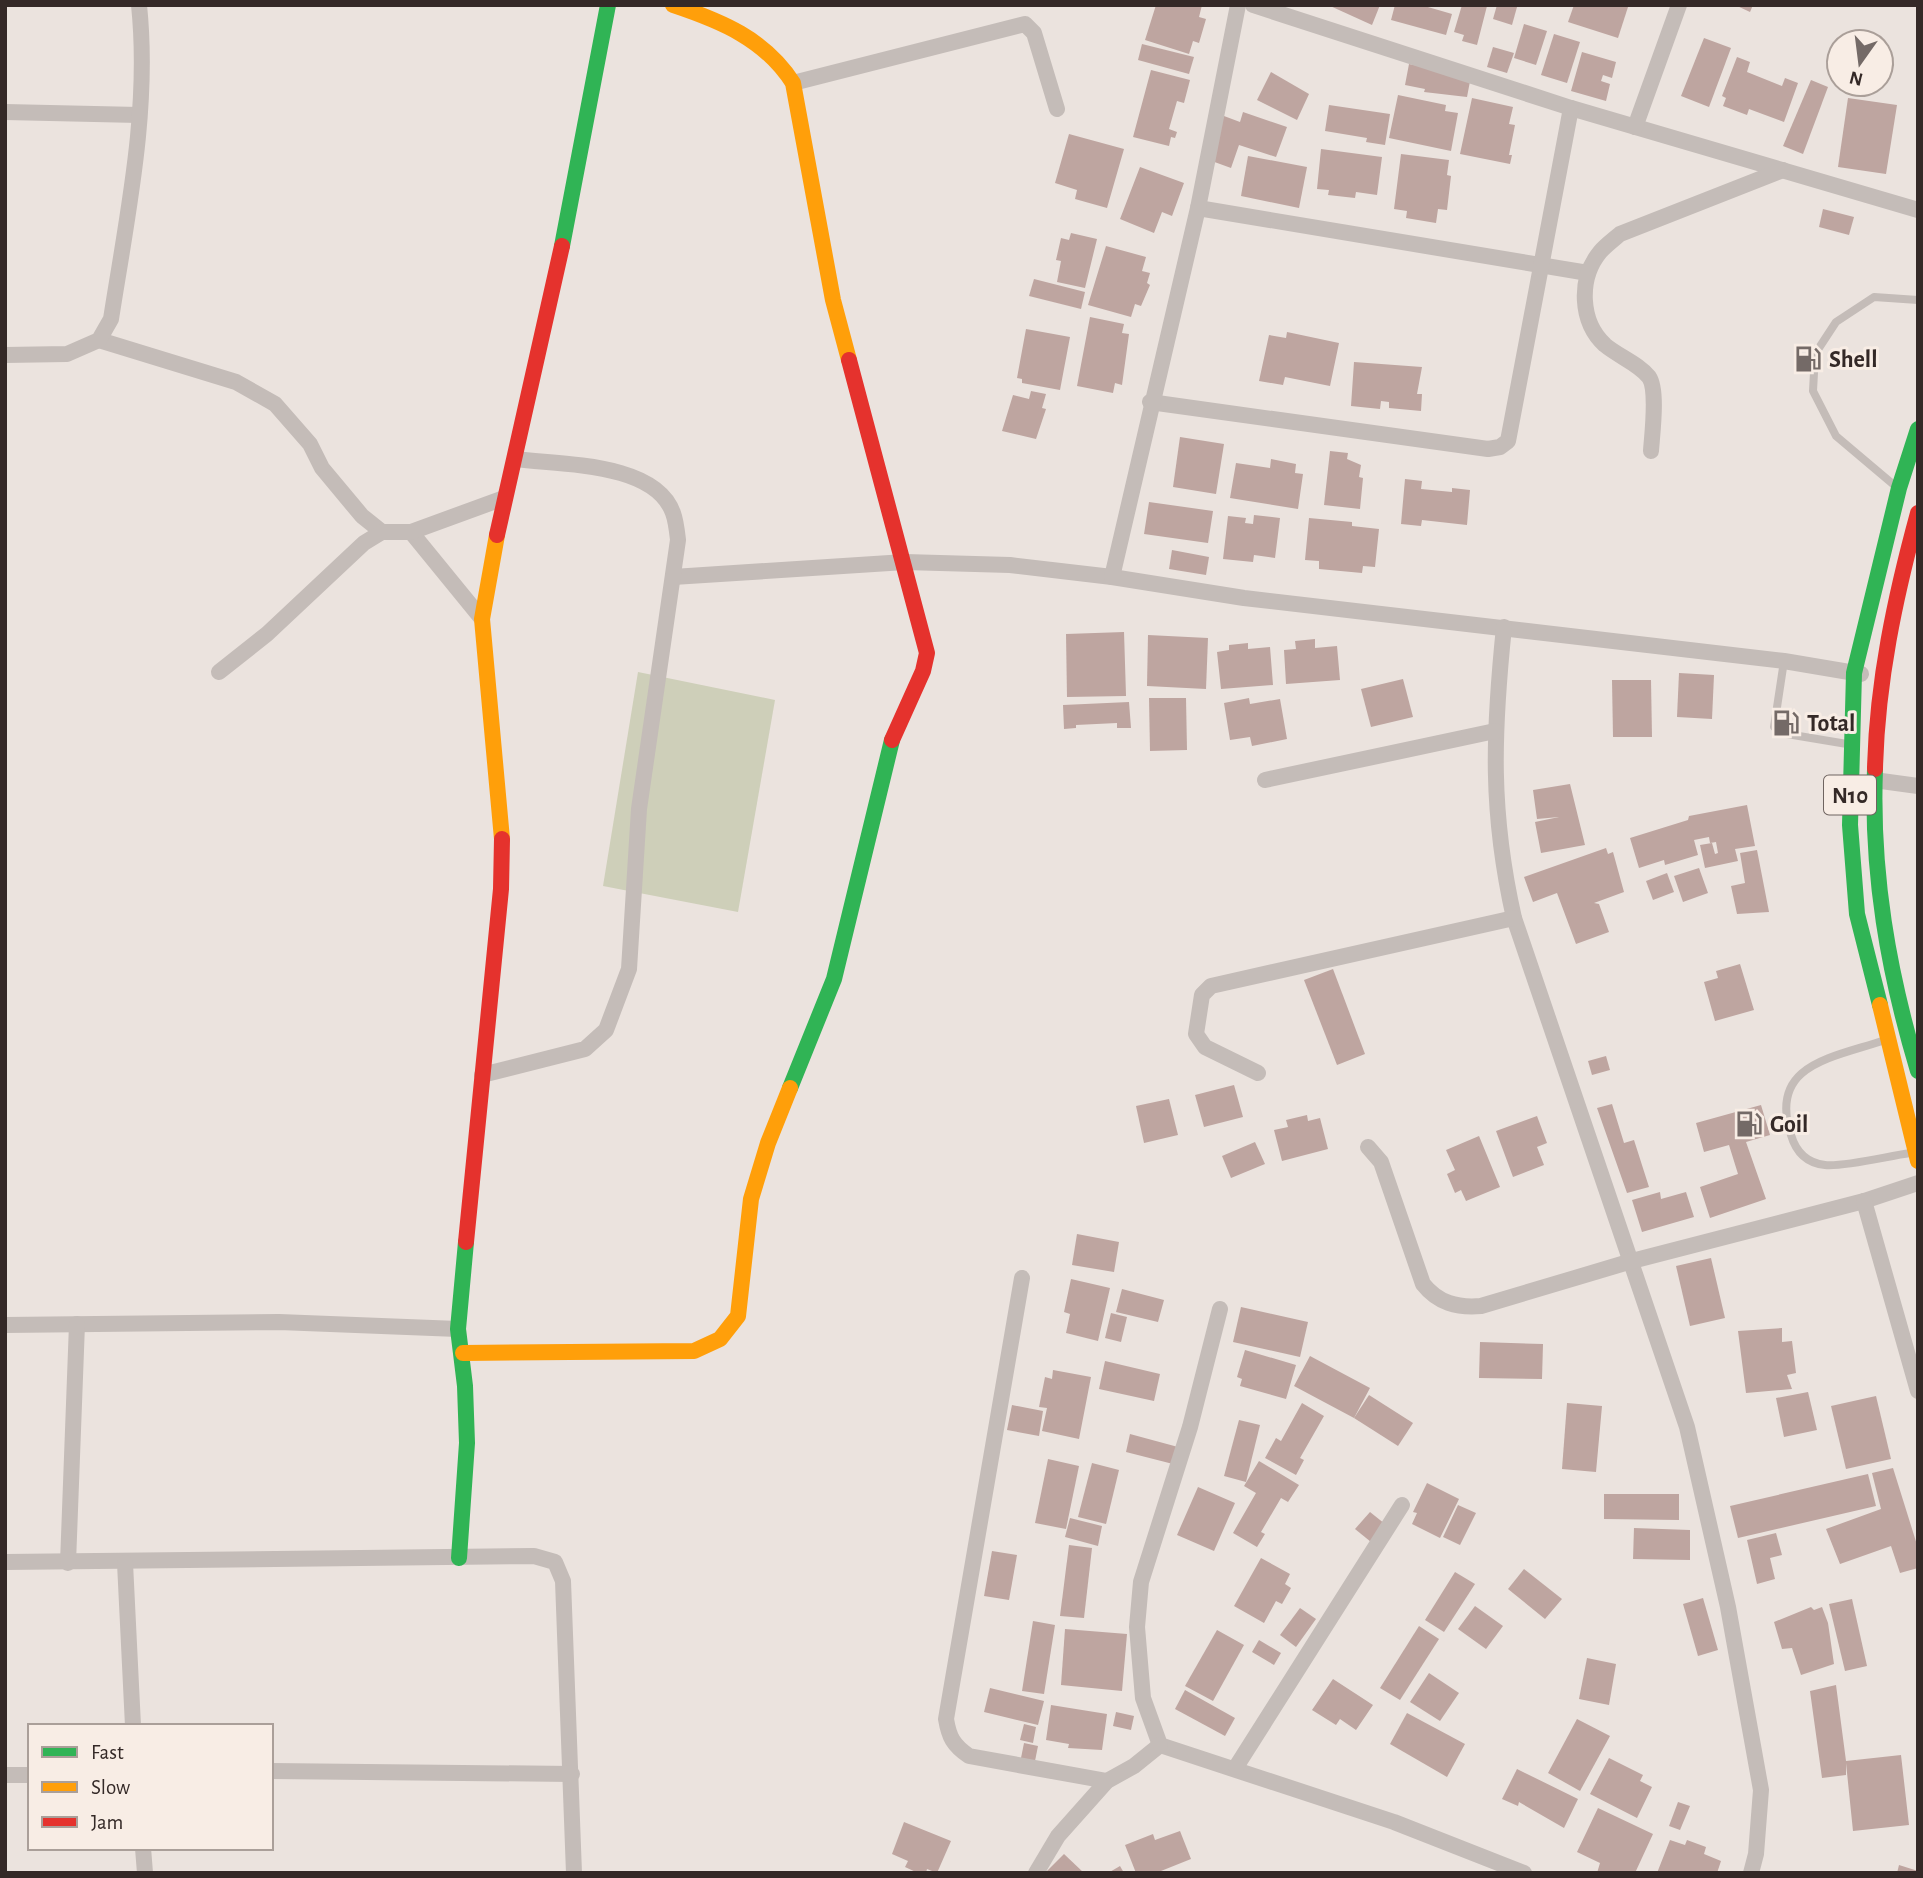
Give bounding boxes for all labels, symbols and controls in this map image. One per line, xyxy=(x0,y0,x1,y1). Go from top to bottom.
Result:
north arrow xyxy=(1825,28,1895,98)
text: N xyxy=(1848,67,1865,89)
fuel station icon: Shell xyxy=(1793,344,1823,374)
place label: Shell xyxy=(1829,348,1877,372)
fuel station icon: Total xyxy=(1771,708,1801,738)
place label: Total xyxy=(1807,712,1855,736)
road number: N10 xyxy=(1824,776,1876,814)
fuel station icon: Goil xyxy=(1734,1109,1764,1139)
place label: Goil xyxy=(1770,1113,1808,1137)
legend xyxy=(28,1724,273,1850)
text: Fast xyxy=(91,1742,124,1763)
text: Slow xyxy=(91,1777,130,1798)
text: Jam xyxy=(91,1812,123,1833)

